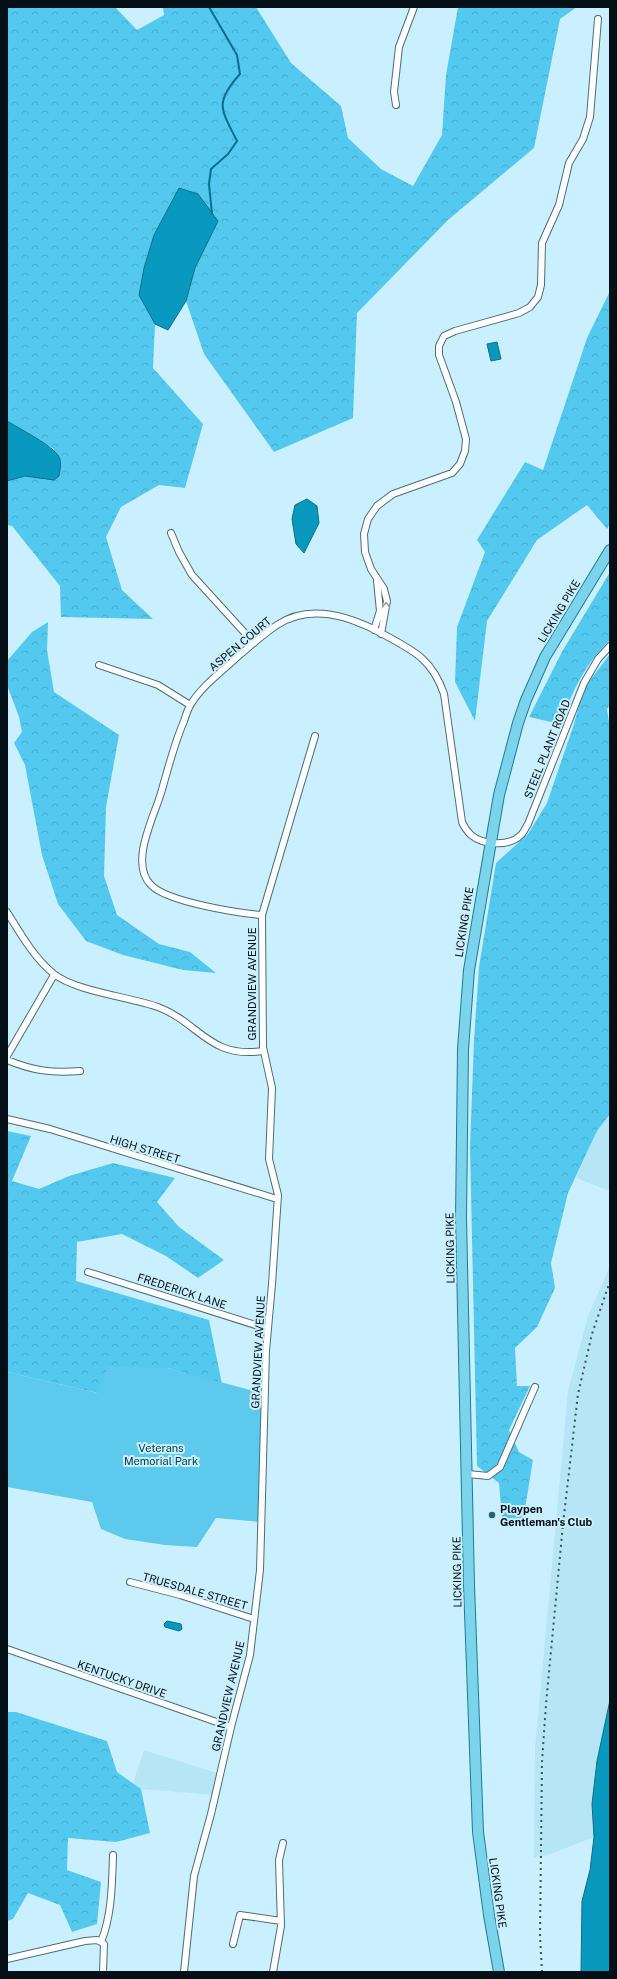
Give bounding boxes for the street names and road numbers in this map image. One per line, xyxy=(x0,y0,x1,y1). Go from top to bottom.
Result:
street label: LICKING PIKE xyxy=(536,577,583,645)
street label: ASPEN COURT xyxy=(207,614,274,673)
street label: STEEL PLANT ROAD xyxy=(522,697,573,800)
street label: LICKING PIKE xyxy=(453,886,476,958)
street label: GRANDVIEW AVENUE xyxy=(246,927,258,1041)
street label: HIGH STREET xyxy=(109,1133,182,1165)
street label: LICKING PIKE xyxy=(443,1212,457,1284)
street label: FREDERICK LANE xyxy=(136,1271,228,1311)
street label: GRANDVIEW AVENUE xyxy=(249,1295,267,1409)
street label: LICKING PIKE xyxy=(450,1536,464,1608)
street label: TRUESDALE STREET xyxy=(141,1570,249,1612)
street label: GRANDVIEW AVENUE xyxy=(209,1639,247,1752)
street label: KENTUCKY DRIVE xyxy=(76,1658,168,1700)
street label: LICKING PIKE xyxy=(487,1857,509,1929)

